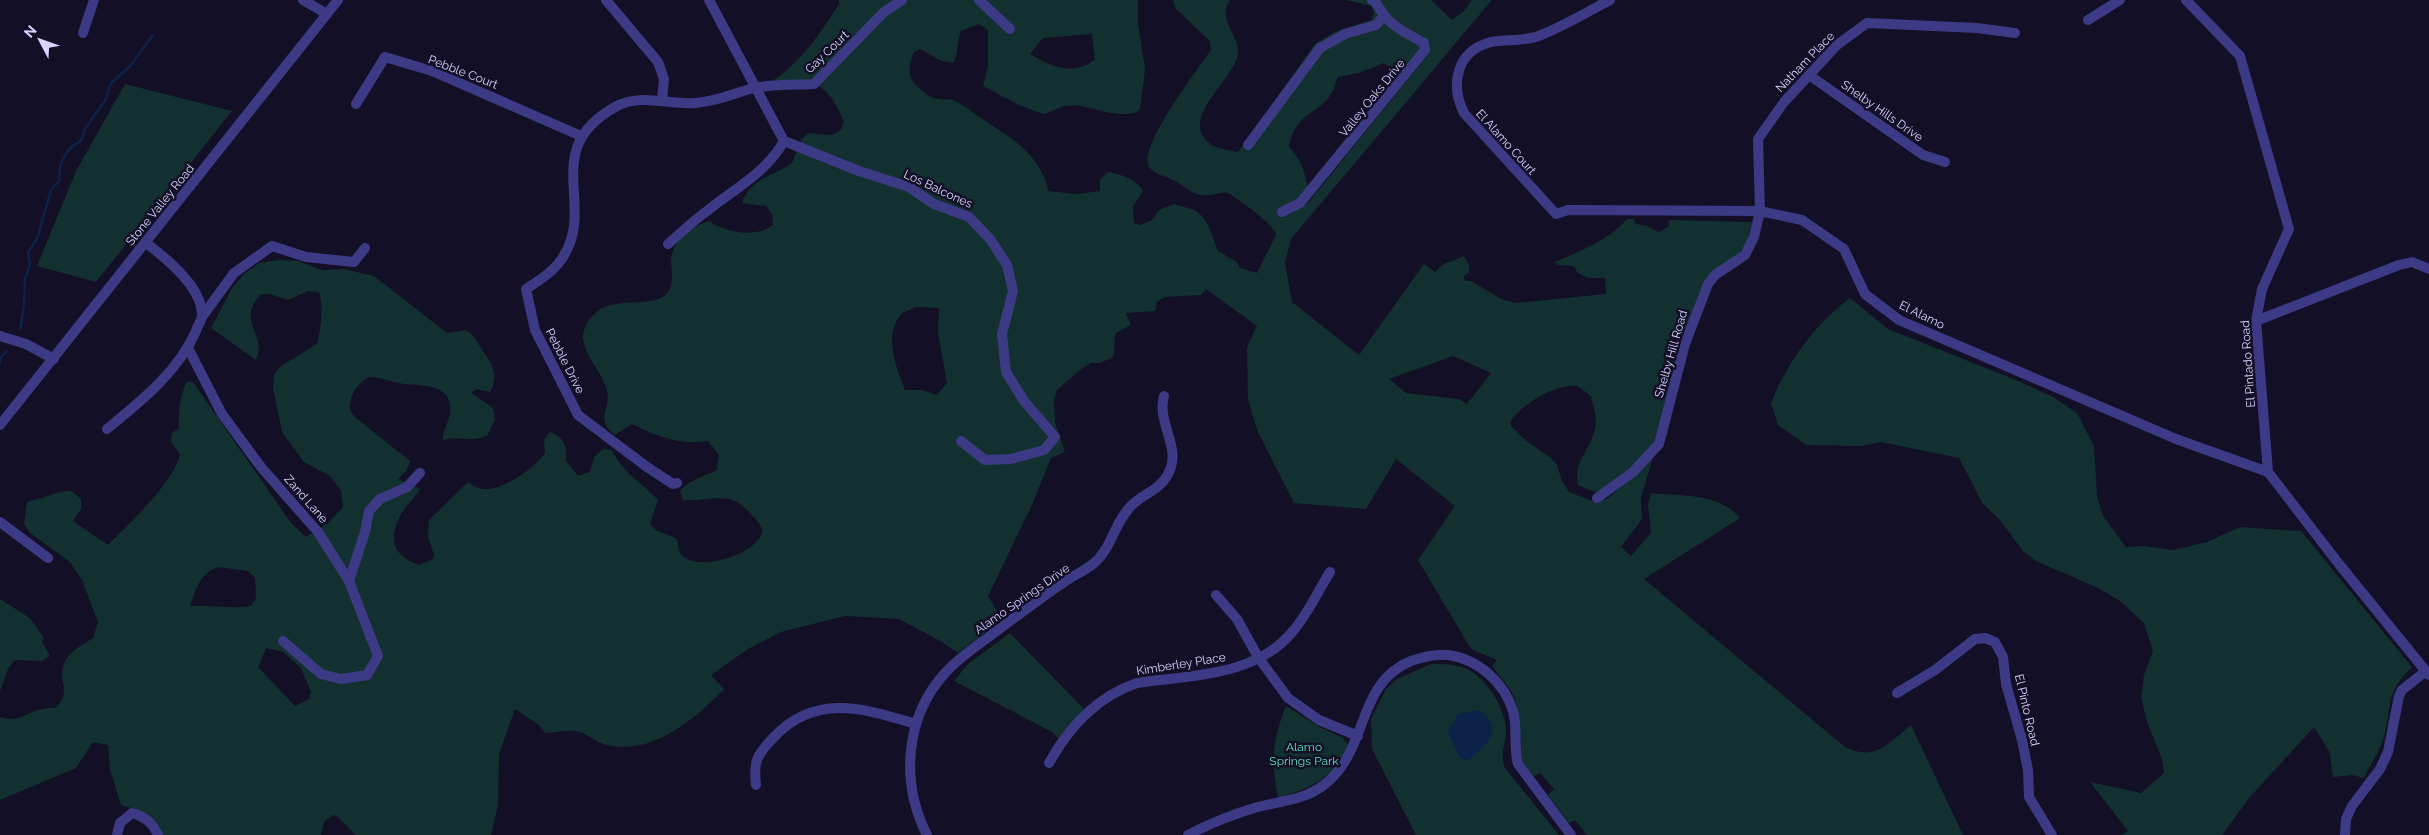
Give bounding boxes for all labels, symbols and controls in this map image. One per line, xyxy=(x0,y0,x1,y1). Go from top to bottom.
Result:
north arrow xyxy=(15,15,65,65)
text: N xyxy=(21,22,40,41)
street label: Gay Court xyxy=(802,28,852,76)
street label: Natham Place xyxy=(1773,29,1837,95)
street label: Pebble Court xyxy=(426,52,500,92)
street label: Valley Oaks Drive xyxy=(1336,56,1408,140)
street label: Shelby Hills Drive xyxy=(1838,78,1926,144)
street label: El Alamo Court xyxy=(1473,107,1539,177)
street label: Stone Valley Road xyxy=(123,162,197,248)
street label: Los Balcones xyxy=(901,167,975,211)
street label: El Alamo xyxy=(1897,298,1947,332)
street label: Shelby Hill Road xyxy=(1652,309,1690,399)
street label: El Pintado Road xyxy=(2238,320,2258,408)
street label: Pebble Drive xyxy=(543,326,587,396)
street label: Zand Lane xyxy=(281,472,331,526)
street label: Alamo Springs Drive xyxy=(972,561,1072,637)
street label: Kimberley Place xyxy=(1135,650,1227,678)
street label: El Pinto Road xyxy=(2012,673,2042,747)
park label: Alamo Springs Park xyxy=(1269,740,1339,768)

